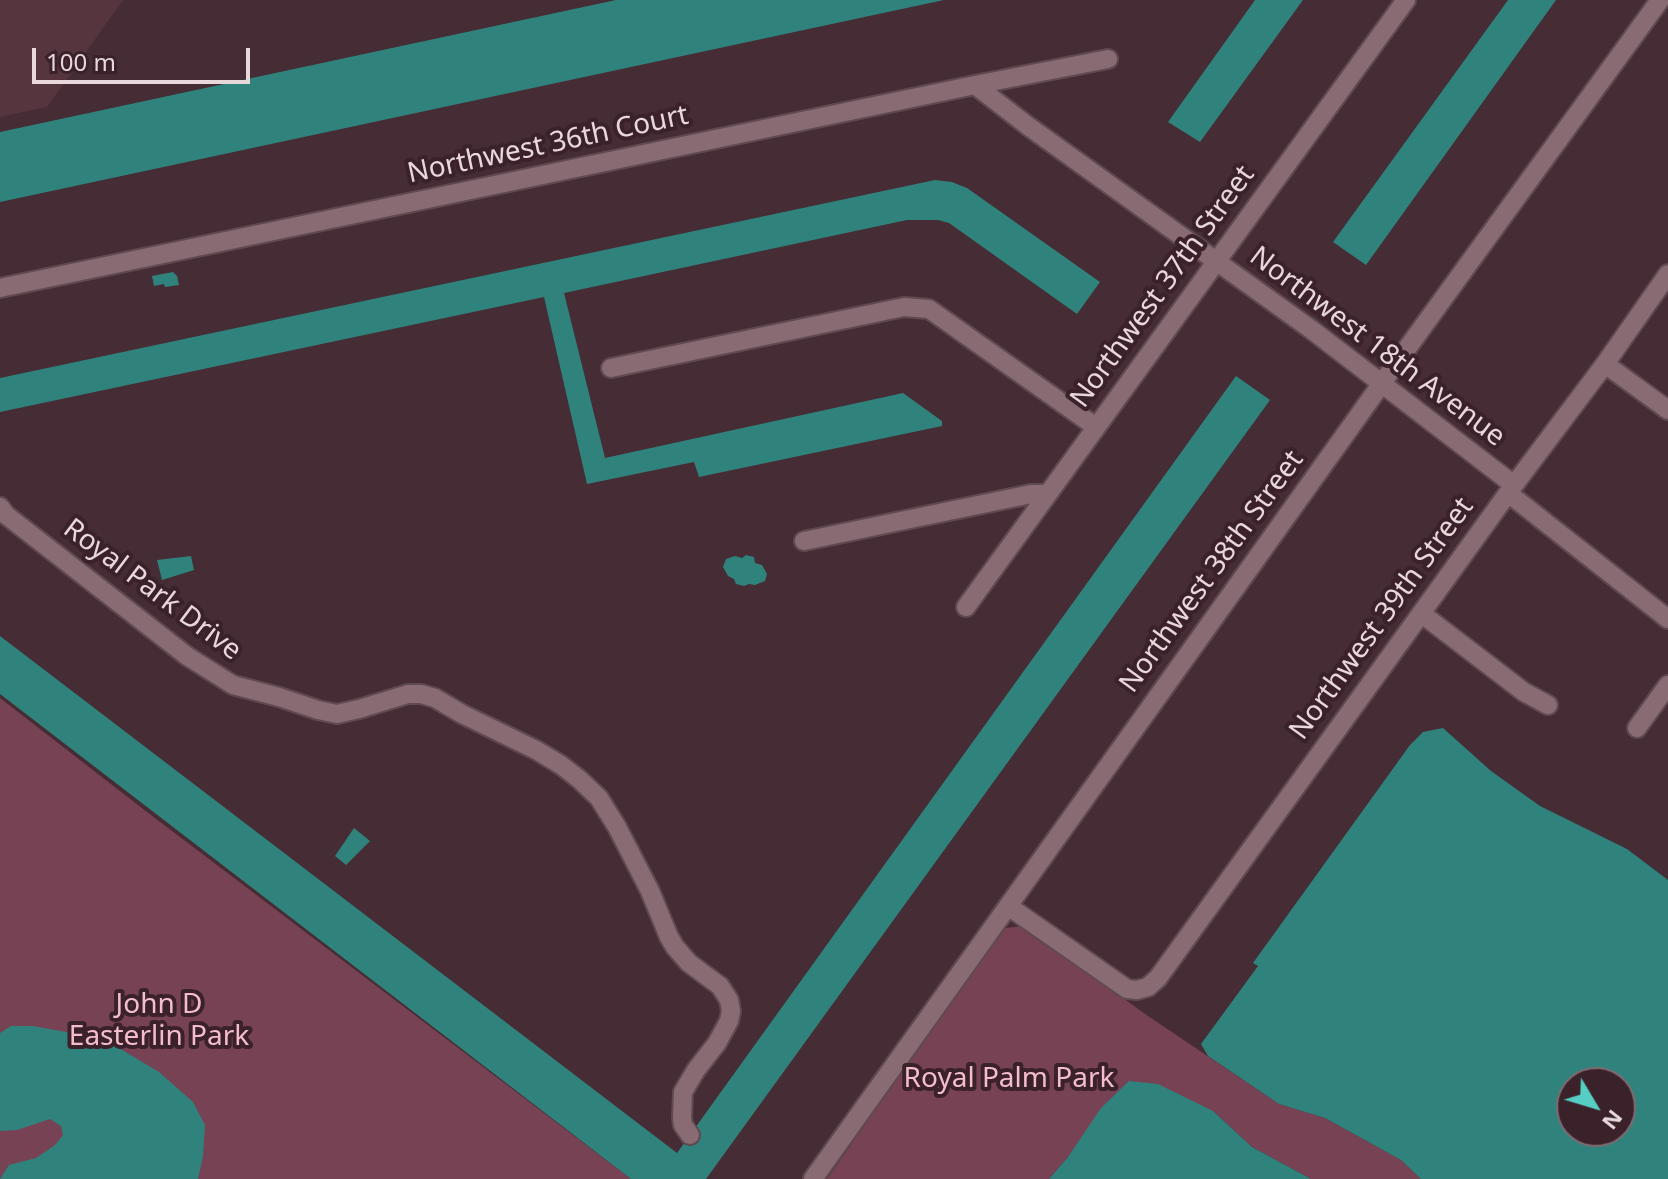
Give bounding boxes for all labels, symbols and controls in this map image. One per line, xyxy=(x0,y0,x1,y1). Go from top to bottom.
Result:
scale bar xyxy=(36,32,254,82)
text: 100 m xyxy=(46,45,116,78)
street label: Northwest 36th Court xyxy=(405,99,691,191)
street label: Northwest 37th Street xyxy=(1064,160,1262,414)
street label: Northwest 18th Avenue xyxy=(1243,240,1511,454)
street label: Northwest 38th Street xyxy=(1113,445,1311,699)
street label: Northwest 39th Street xyxy=(1283,492,1481,746)
street label: Royal Park Drive xyxy=(56,512,248,668)
park label: John D Easterlin Park xyxy=(69,988,249,1054)
park label: Royal Palm Park xyxy=(904,1062,1114,1096)
north arrow xyxy=(1556,1067,1636,1147)
text: N xyxy=(1596,1104,1631,1137)

